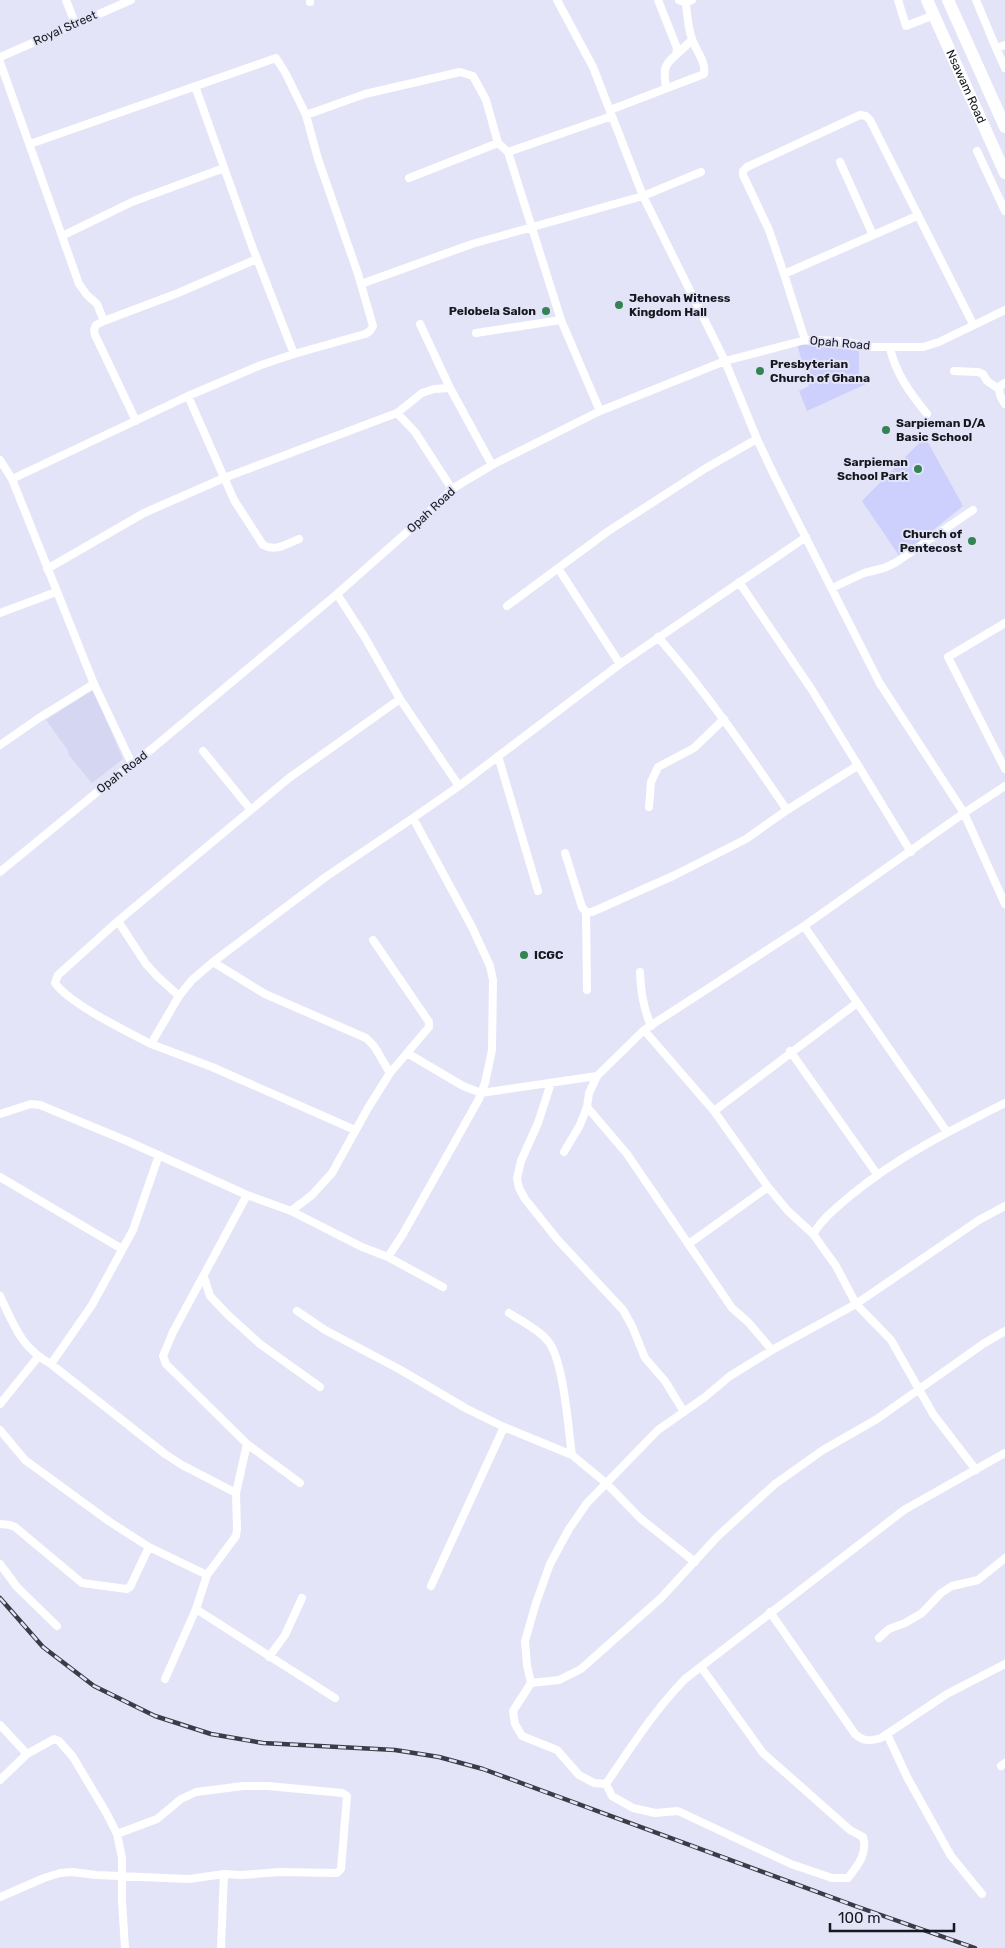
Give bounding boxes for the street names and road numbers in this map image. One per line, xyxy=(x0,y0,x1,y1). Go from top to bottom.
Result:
street label: Royal Street xyxy=(31,8,99,48)
street label: Nsawam Road xyxy=(943,48,989,126)
street label: Opah Road xyxy=(809,333,871,353)
street label: Opah Road xyxy=(404,484,458,536)
street label: Opah Road xyxy=(94,748,150,796)

